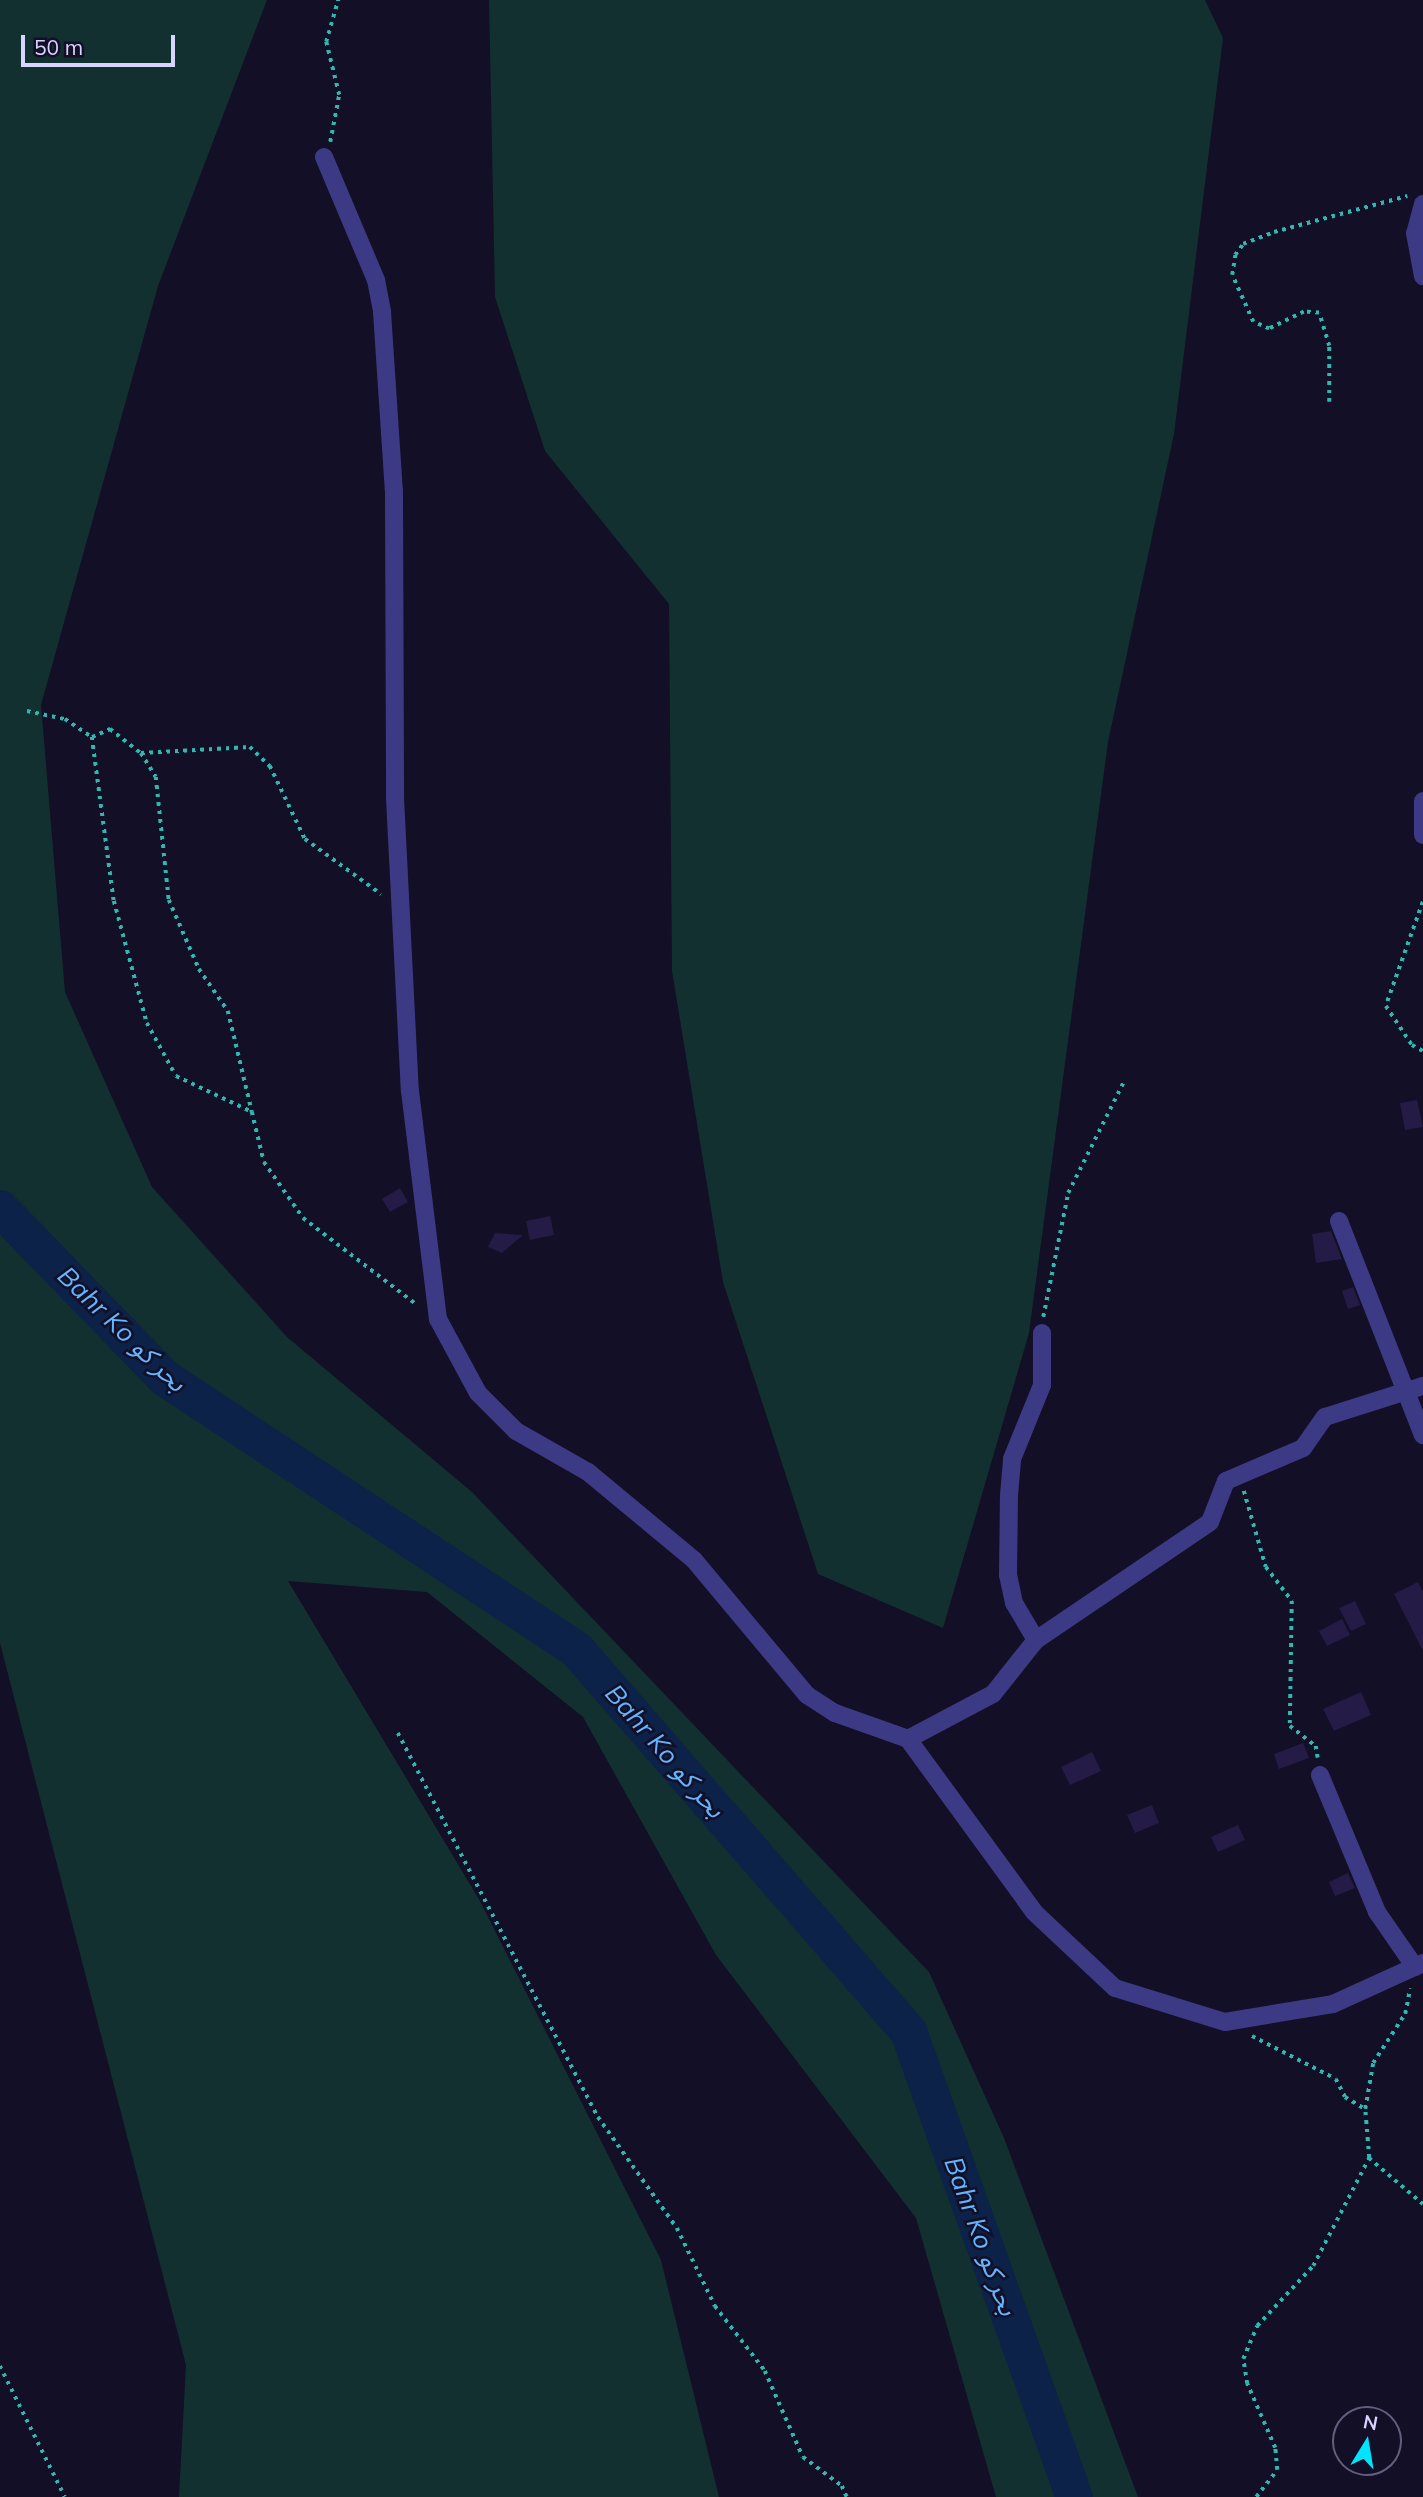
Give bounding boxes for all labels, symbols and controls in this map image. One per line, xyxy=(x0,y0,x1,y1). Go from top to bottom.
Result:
scale bar xyxy=(24,21,178,65)
text: 50 m xyxy=(34,34,83,60)
water label: Bahr Ko بحر كو xyxy=(51,1260,193,1398)
water label: Bahr Ko بحر كو xyxy=(599,1678,731,1824)
water label: Bahr Ko بحر كو xyxy=(938,2153,1024,2319)
north arrow xyxy=(1332,2406,1402,2476)
text: N xyxy=(1361,2409,1380,2435)

